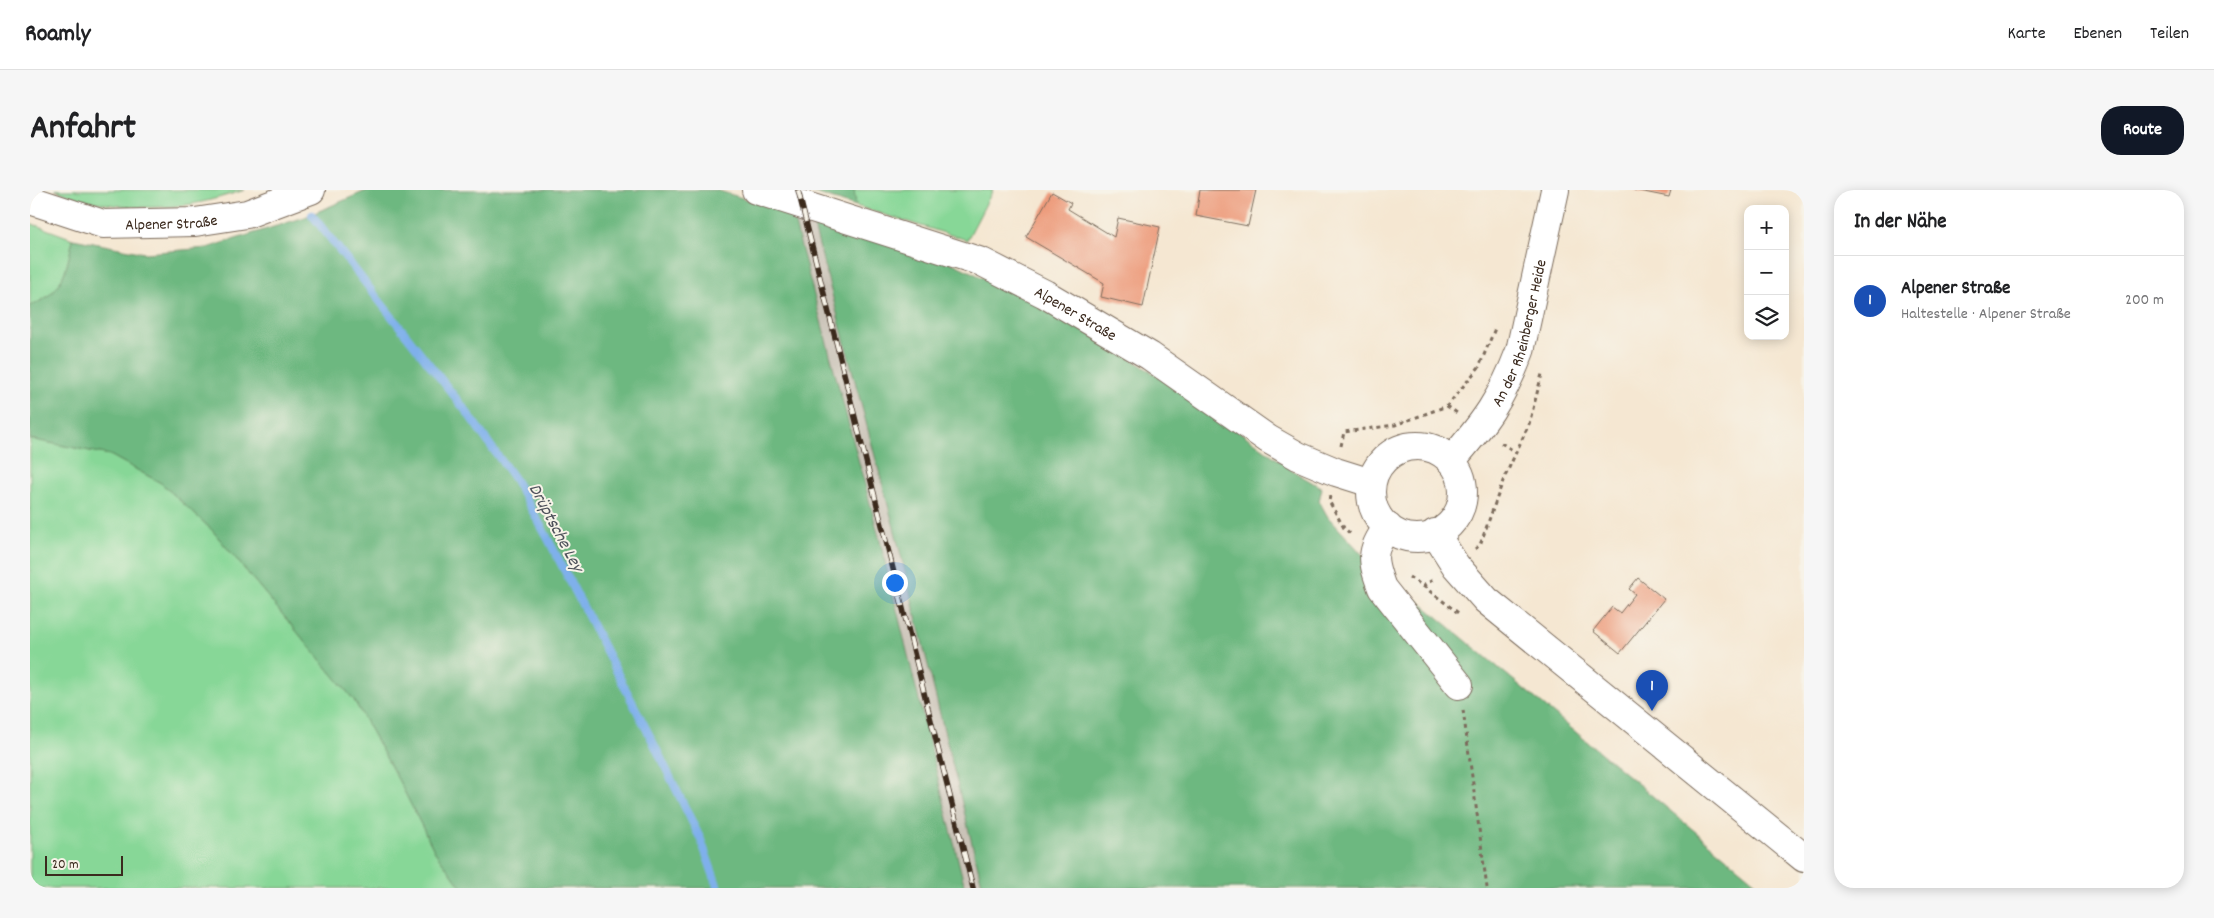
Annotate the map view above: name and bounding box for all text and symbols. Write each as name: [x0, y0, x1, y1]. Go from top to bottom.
text: Roamly: [25, 18, 91, 52]
text: Karte: [2008, 22, 2046, 47]
text: Ebenen: [2074, 22, 2122, 47]
text: Teilen: [2150, 22, 2189, 47]
text: Anfahrt: [30, 105, 136, 155]
button: Route: [2101, 106, 2184, 155]
map controls: [1744, 205, 1789, 340]
button: +: [1744, 205, 1789, 250]
text: In der Nähe: [1854, 208, 1946, 238]
street label: Alpener Straße: [125, 210, 219, 238]
button: −: [1744, 250, 1789, 295]
street label: An der Rheinberger Heide: [1487, 258, 1554, 411]
text: Alpener Straße: [1901, 276, 2010, 303]
street label: Alpener Straße: [1030, 281, 1120, 348]
text: 1: [1868, 289, 1872, 312]
text: 200 m: [2125, 289, 2164, 312]
button: layers: [1744, 295, 1789, 340]
text: Haltestelle · Alpener Straße: [1901, 303, 2071, 326]
water label: Drüptsche Ley: [521, 480, 590, 579]
your location: [882, 570, 908, 596]
pin: 1: [1636, 670, 1668, 711]
scale bar: [45, 853, 122, 876]
text: 20 m: [52, 855, 79, 875]

